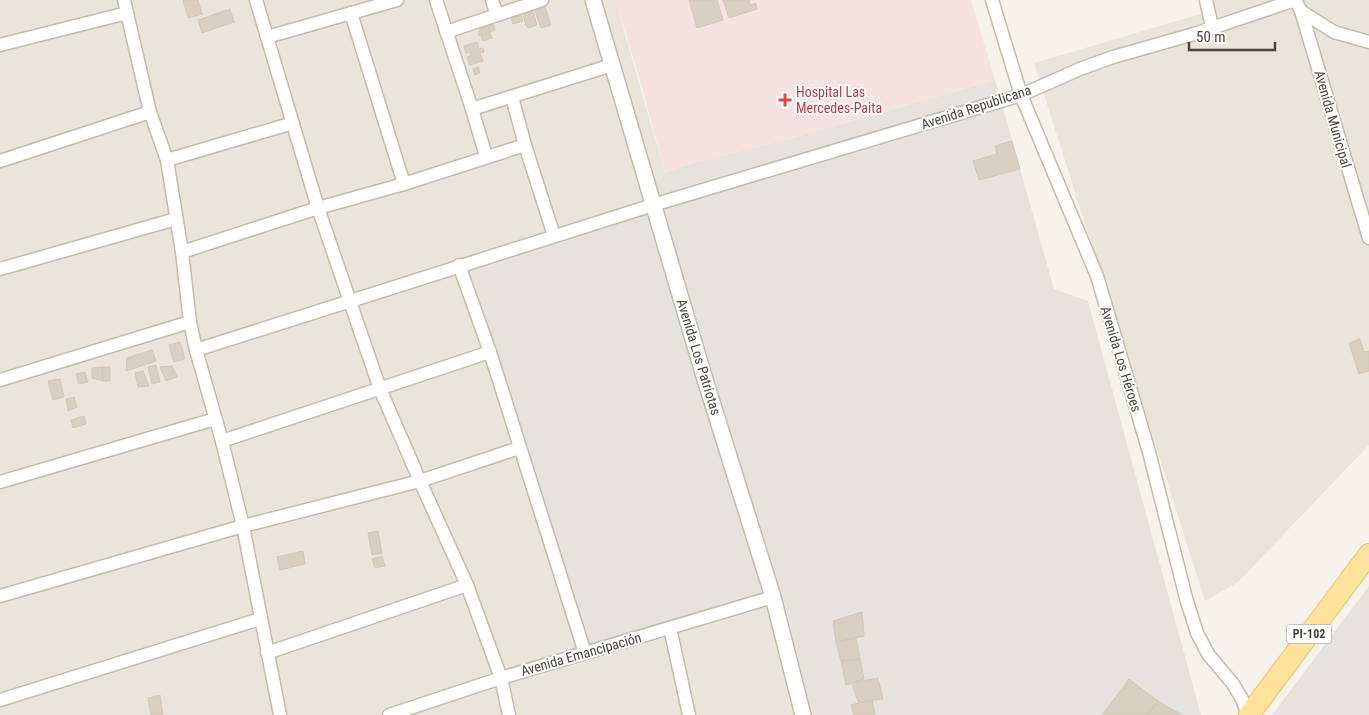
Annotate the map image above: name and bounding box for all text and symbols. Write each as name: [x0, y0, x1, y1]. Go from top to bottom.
scale bar: [1189, 20, 1275, 52]
text: 50 m: [1196, 28, 1226, 46]
street label: Avenida Municipal: [1311, 68, 1355, 170]
street label: Avenida Republicana: [919, 82, 1033, 132]
place label: Hospital Las Mercedes-Paita: [796, 84, 882, 116]
marker: Hospital Las Mercedes-Paita: [778, 93, 792, 107]
street label: Avenida Los Patriotas: [674, 297, 724, 417]
street label: Avenida Los Héroes: [1097, 304, 1145, 414]
road number: PI-102: [1286, 624, 1332, 644]
street label: Avenida Emancipación: [519, 629, 643, 679]

